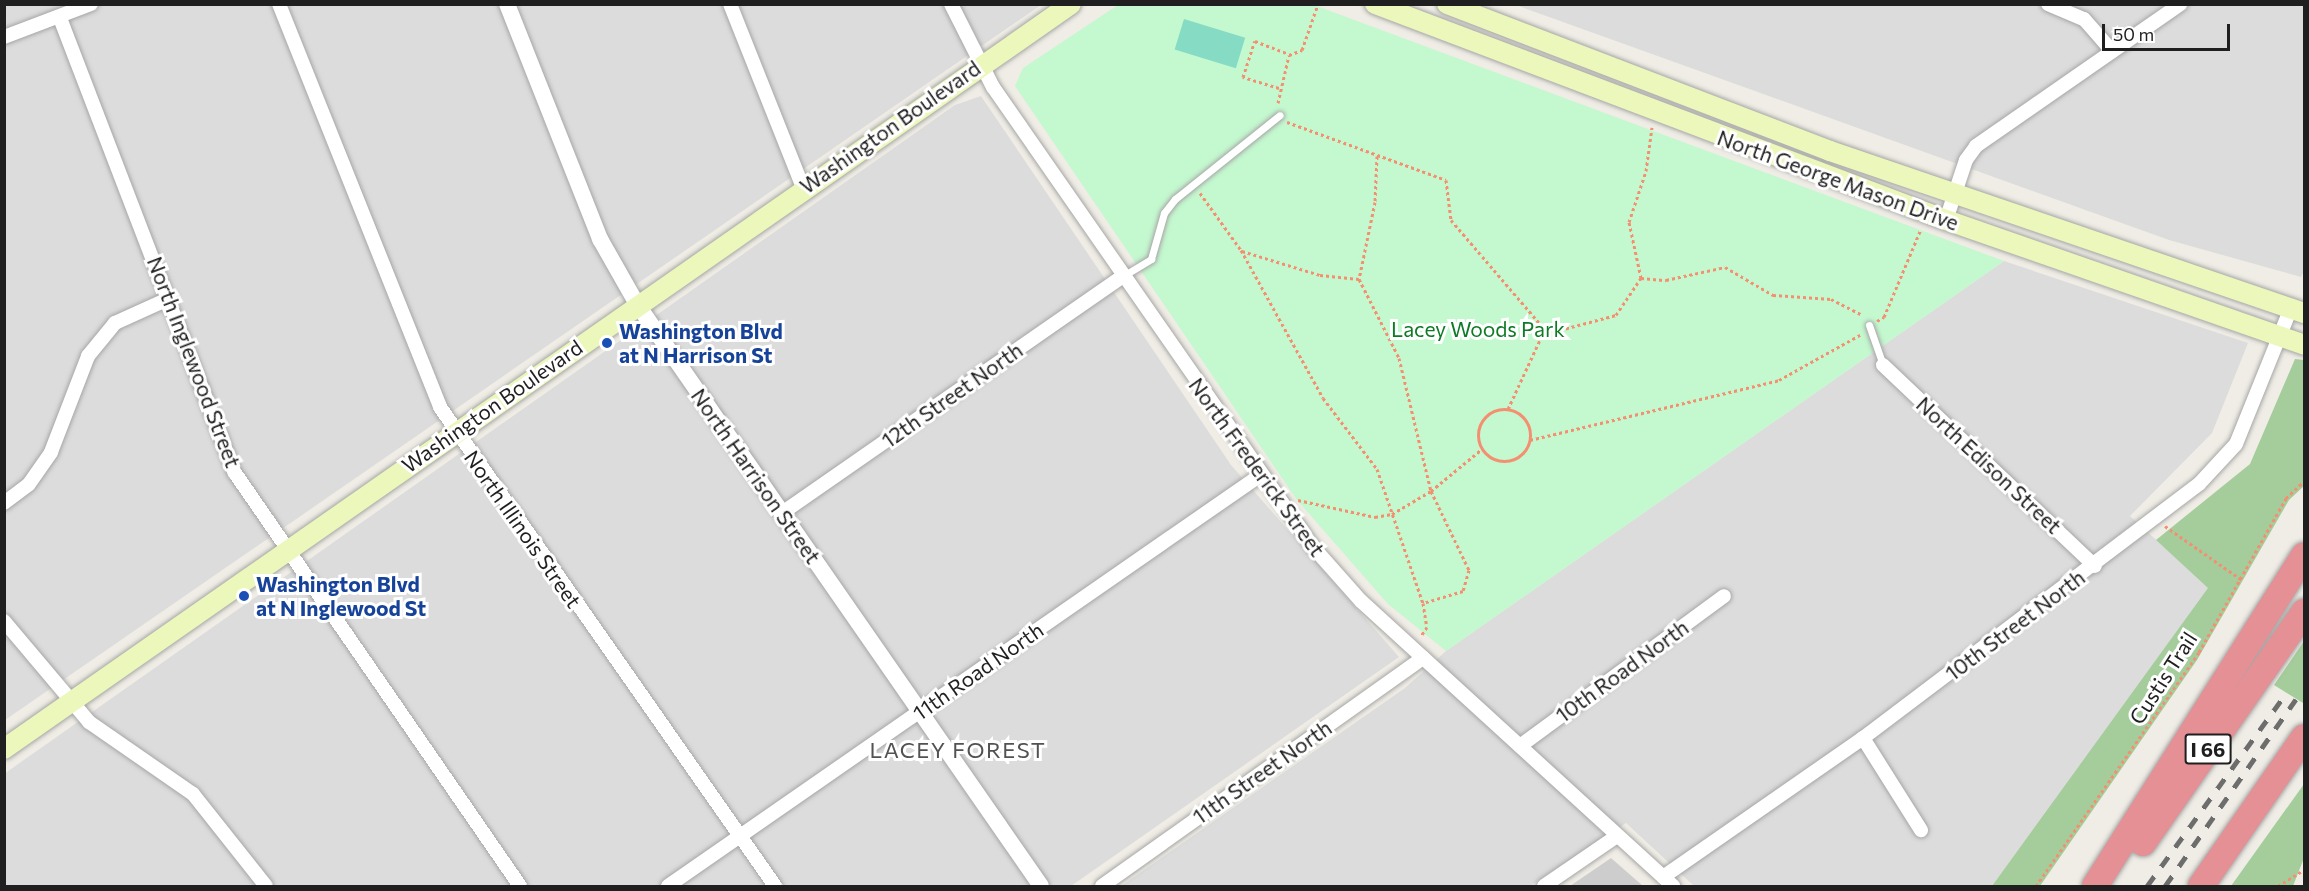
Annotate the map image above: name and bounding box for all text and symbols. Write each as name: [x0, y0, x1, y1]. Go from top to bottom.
scale bar: [2105, 12, 2232, 50]
text: 50 m: [2113, 23, 2154, 45]
street label: Washington Boulevard: [795, 55, 985, 199]
street label: North George Mason Drive: [1714, 125, 1962, 235]
street label: North Inglewood Street: [142, 253, 246, 471]
park label: Lacey Woods Park: [1391, 316, 1565, 342]
place label: Washington Blvd at N Harrison St: [619, 318, 783, 368]
street label: Washington Boulevard: [397, 334, 587, 478]
marker: Washington Blvd at N Harrison St: [600, 336, 614, 350]
street label: 12th Street North: [877, 337, 1027, 453]
street label: North Frederick Street: [1184, 373, 1330, 561]
street label: North Harrison Street: [686, 384, 826, 568]
street label: North Edison Street: [1911, 391, 2067, 539]
street label: North Illinois Street: [459, 445, 587, 613]
street label: 10th Street North: [1940, 564, 2090, 686]
place label: Washington Blvd at N Inglewood St: [256, 571, 426, 621]
marker: Washington Blvd at N Inglewood St: [237, 589, 251, 603]
street label: 10th Road North: [1551, 614, 1693, 728]
street label: 11th Road North: [908, 617, 1048, 725]
street label: Custis Trail: [2124, 627, 2202, 729]
street label: 11th Street North: [1188, 715, 1336, 829]
road number: I 66: [2184, 732, 2232, 766]
district label: LACEY FOREST: [870, 737, 1046, 763]

